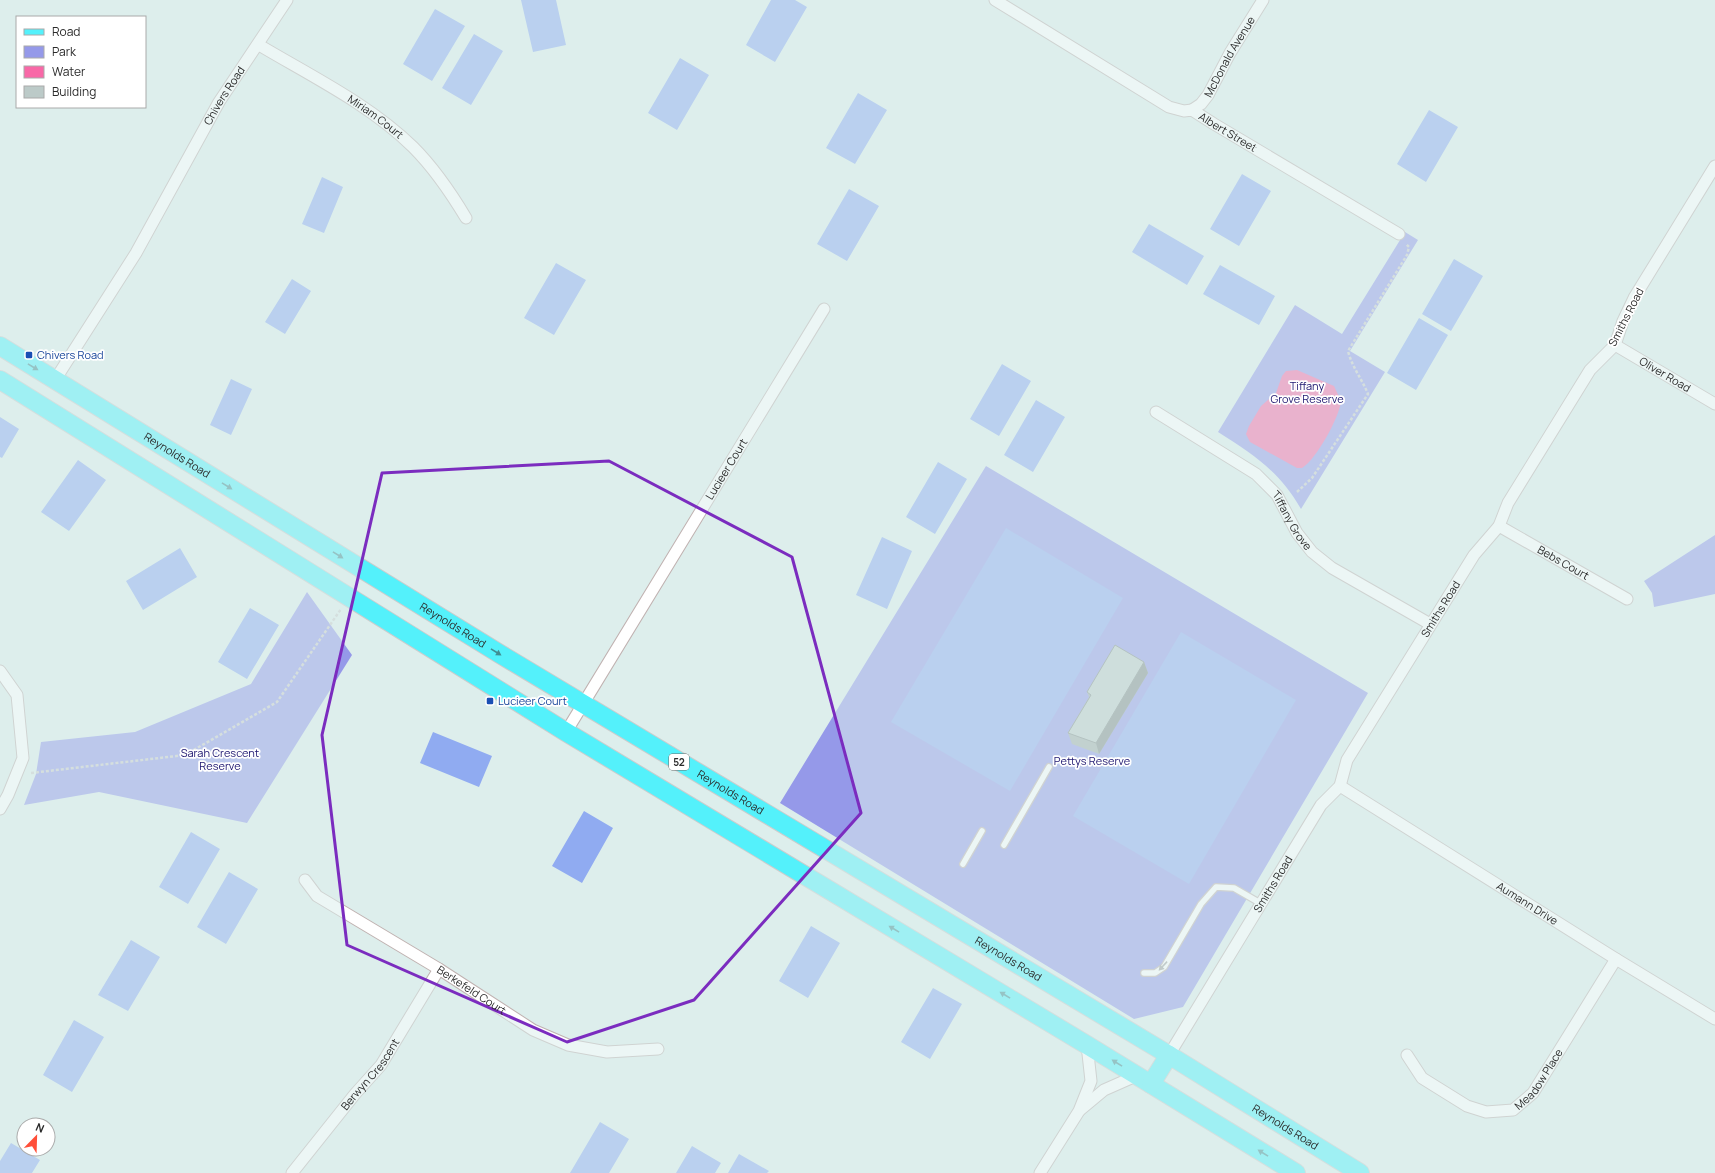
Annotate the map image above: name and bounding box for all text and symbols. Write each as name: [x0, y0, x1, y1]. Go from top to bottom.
street label: McDonald Avenue: [1200, 13, 1258, 100]
legend: [16, 16, 146, 108]
text: Road: [52, 23, 80, 40]
text: Park: [52, 43, 77, 60]
text: Water: [52, 63, 86, 80]
street label: Chivers Road: [200, 63, 248, 128]
text: Building: [52, 83, 96, 100]
street label: Miriam Court: [345, 91, 407, 142]
street label: Albert Street: [1196, 108, 1260, 155]
street label: Smiths Road: [1604, 285, 1647, 349]
place label: Chivers Road: [37, 347, 104, 362]
marker: Chivers Road: [24, 350, 34, 360]
street label: Oliver Road: [1637, 353, 1694, 395]
one-way arrow: [28, 363, 38, 371]
park label: Tiffany Grove Reserve: [1270, 378, 1344, 406]
street label: Reynolds Road: [141, 429, 213, 481]
street label: Lucieer Court: [702, 435, 750, 502]
one-way arrow: [221, 483, 233, 490]
street label: Tiffany Grove: [1270, 487, 1316, 553]
street label: Bebs Court: [1535, 542, 1592, 583]
one-way arrow: [332, 551, 344, 558]
street label: Smiths Road: [1417, 578, 1463, 640]
street label: Reynolds Road: [417, 598, 489, 651]
one-way arrow: [491, 648, 501, 656]
place label: Lucieer Court: [498, 693, 567, 708]
marker: Lucieer Court: [485, 696, 495, 706]
park label: Sarah Crescent Reserve: [181, 745, 259, 773]
park label: Pettys Reserve: [1054, 753, 1131, 768]
road number: 52: [669, 754, 689, 770]
street label: Reynolds Road: [695, 766, 767, 818]
street label: Smiths Road: [1250, 853, 1295, 915]
street label: Aumann Drive: [1494, 878, 1562, 928]
one-way arrow: [888, 925, 900, 932]
street label: Reynolds Road: [973, 933, 1045, 984]
one-way arrow: [1158, 961, 1168, 971]
street label: Berkefeld Court: [434, 962, 509, 1018]
one-way arrow: [999, 992, 1011, 999]
street label: Berwyn Crescent: [337, 1036, 402, 1113]
street label: Meadow Place: [1511, 1045, 1566, 1113]
one-way arrow: [1111, 1059, 1123, 1066]
street label: Reynolds Road: [1250, 1100, 1322, 1153]
north arrow: [16, 1117, 56, 1157]
text: N: [34, 1119, 47, 1136]
one-way arrow: [1257, 1149, 1269, 1156]

